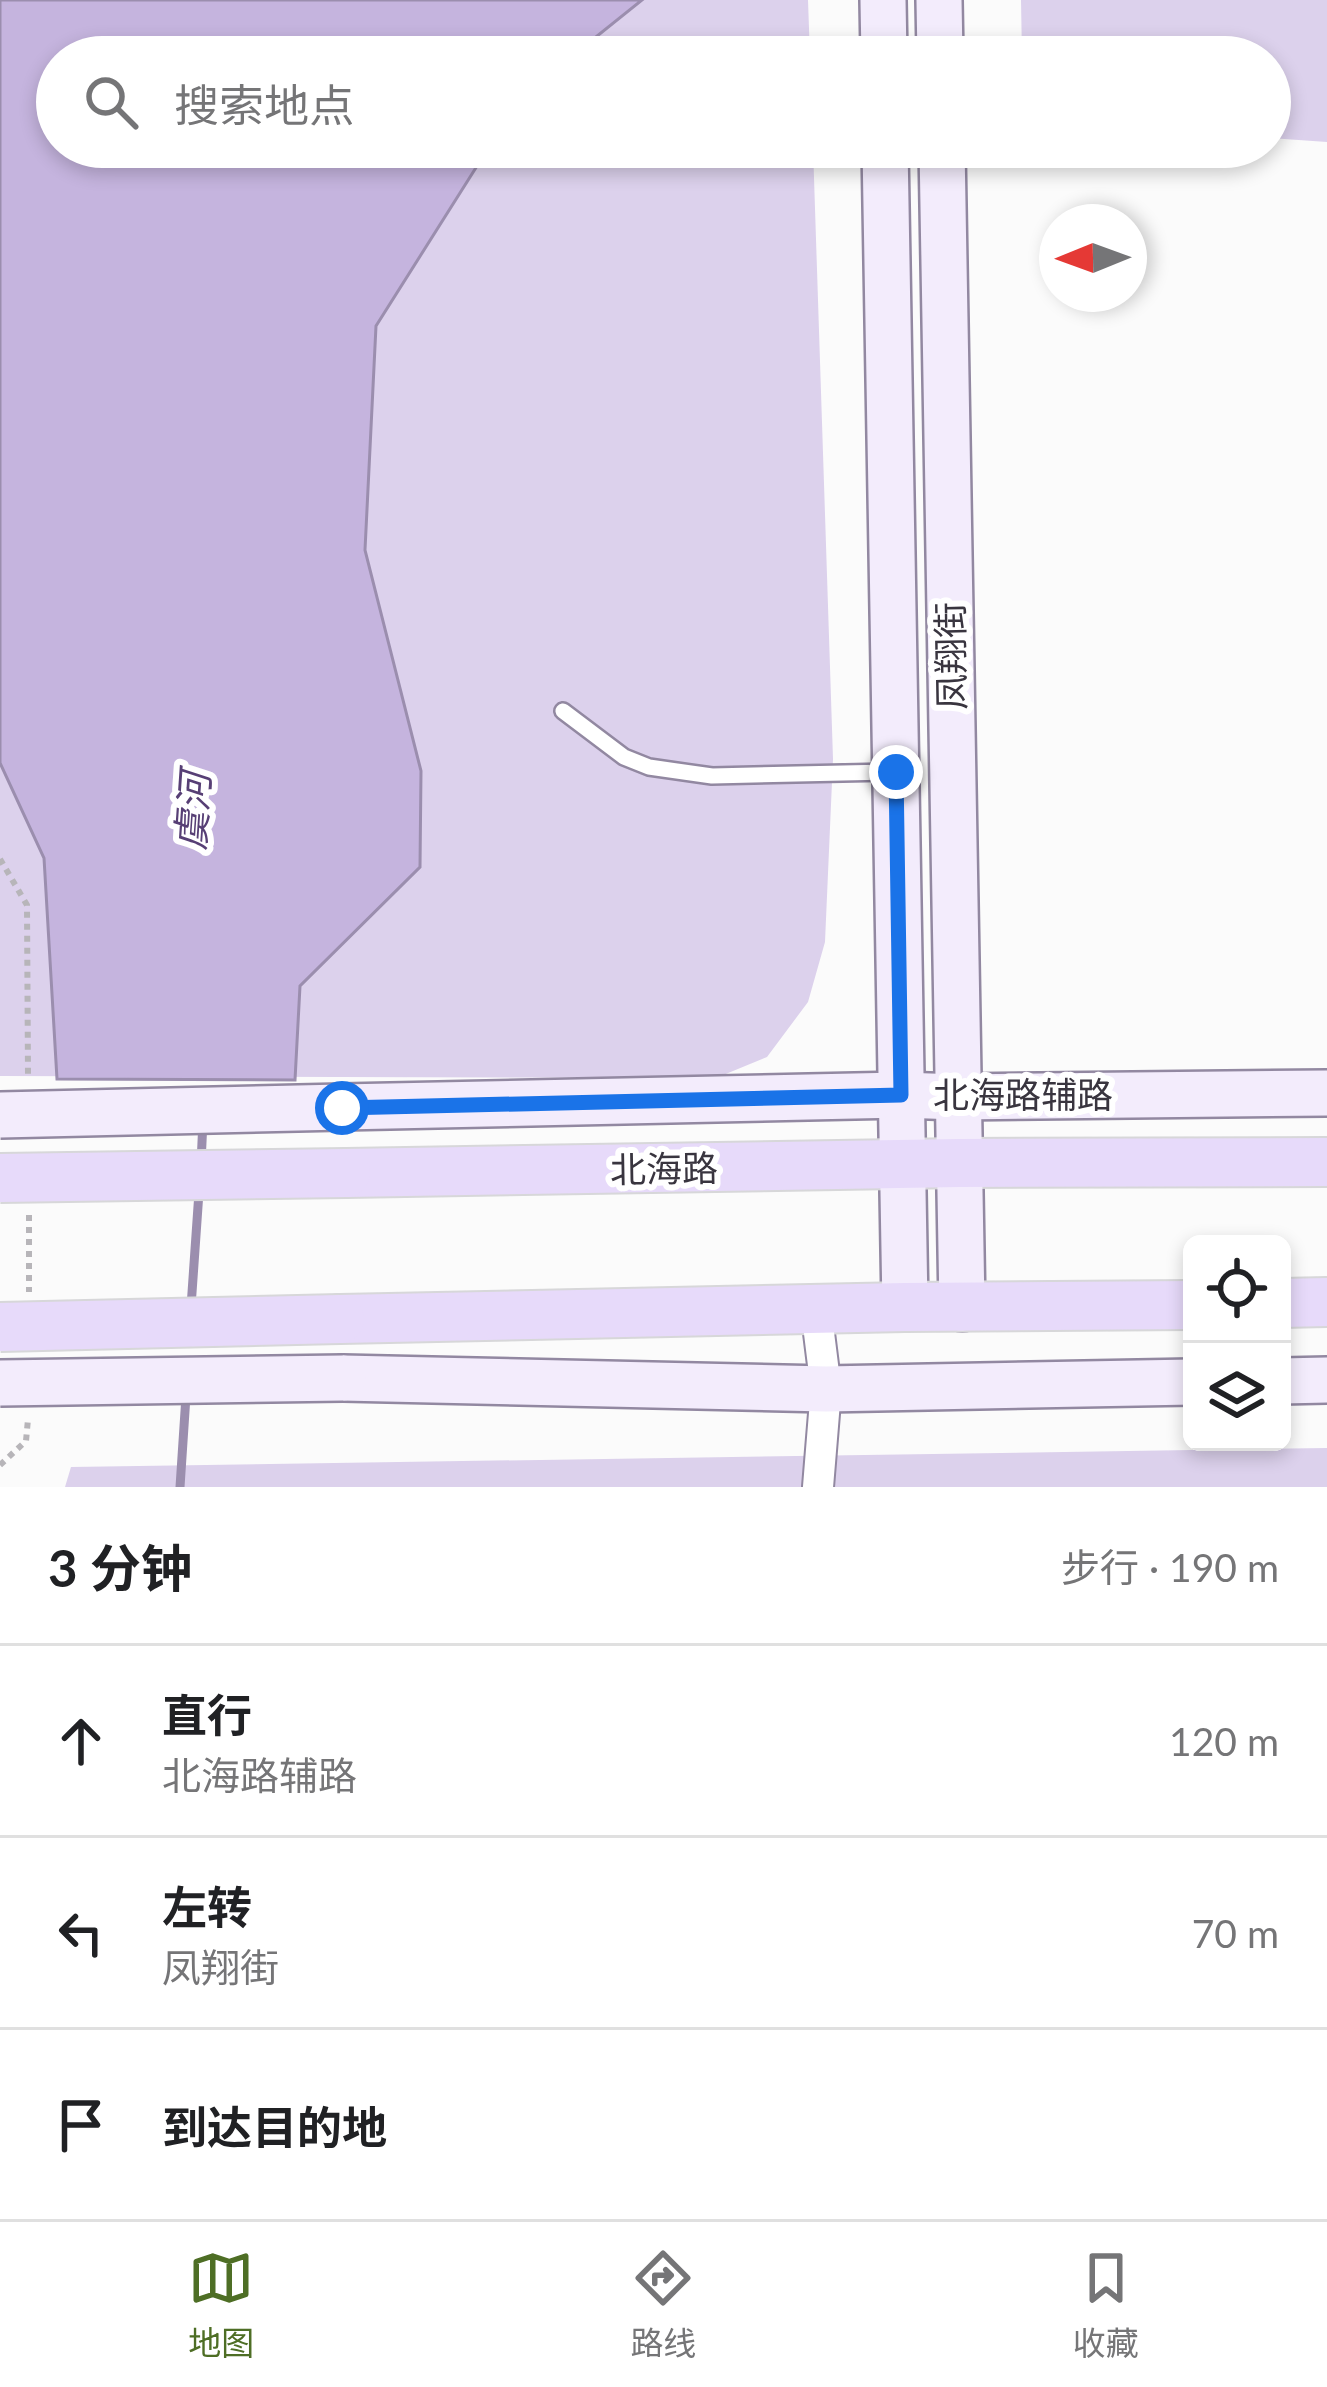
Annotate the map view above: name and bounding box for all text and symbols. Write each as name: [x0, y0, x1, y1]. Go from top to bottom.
search box: [36, 36, 1291, 168]
icon: search: [78, 69, 144, 135]
text: 搜索地点: [174, 78, 354, 132]
north arrow: [1039, 204, 1147, 312]
street label: 凤翔街: [927, 602, 973, 710]
route end: [869, 745, 923, 799]
water label: 虞河: [166, 763, 218, 851]
street label: 北海路辅路: [933, 1072, 1113, 1116]
route start: [315, 1081, 369, 1135]
street label: 北海路: [610, 1145, 718, 1191]
map controls: [1183, 1235, 1291, 1451]
button: locate: [1183, 1235, 1291, 1343]
button: layers: [1183, 1343, 1291, 1451]
text: 3 分钟: [48, 1537, 192, 1598]
text: 步行 · 190 m: [1061, 1544, 1279, 1590]
text: 直行: [162, 1688, 252, 1742]
icon: ahead: [48, 1708, 114, 1774]
text: 120 m: [1169, 1718, 1279, 1764]
text: 北海路辅路: [162, 1752, 357, 1798]
text: 左转: [162, 1880, 252, 1934]
icon: left: [48, 1900, 114, 1966]
text: 70 m: [1192, 1910, 1279, 1956]
text: 凤翔街: [162, 1944, 279, 1990]
icon: arrive: [48, 2092, 114, 2158]
text: 到达目的地: [162, 2100, 387, 2154]
tab: 地图: [188, 2245, 254, 2365]
tab: 路线: [630, 2245, 696, 2365]
tab: 收藏: [1073, 2245, 1139, 2365]

